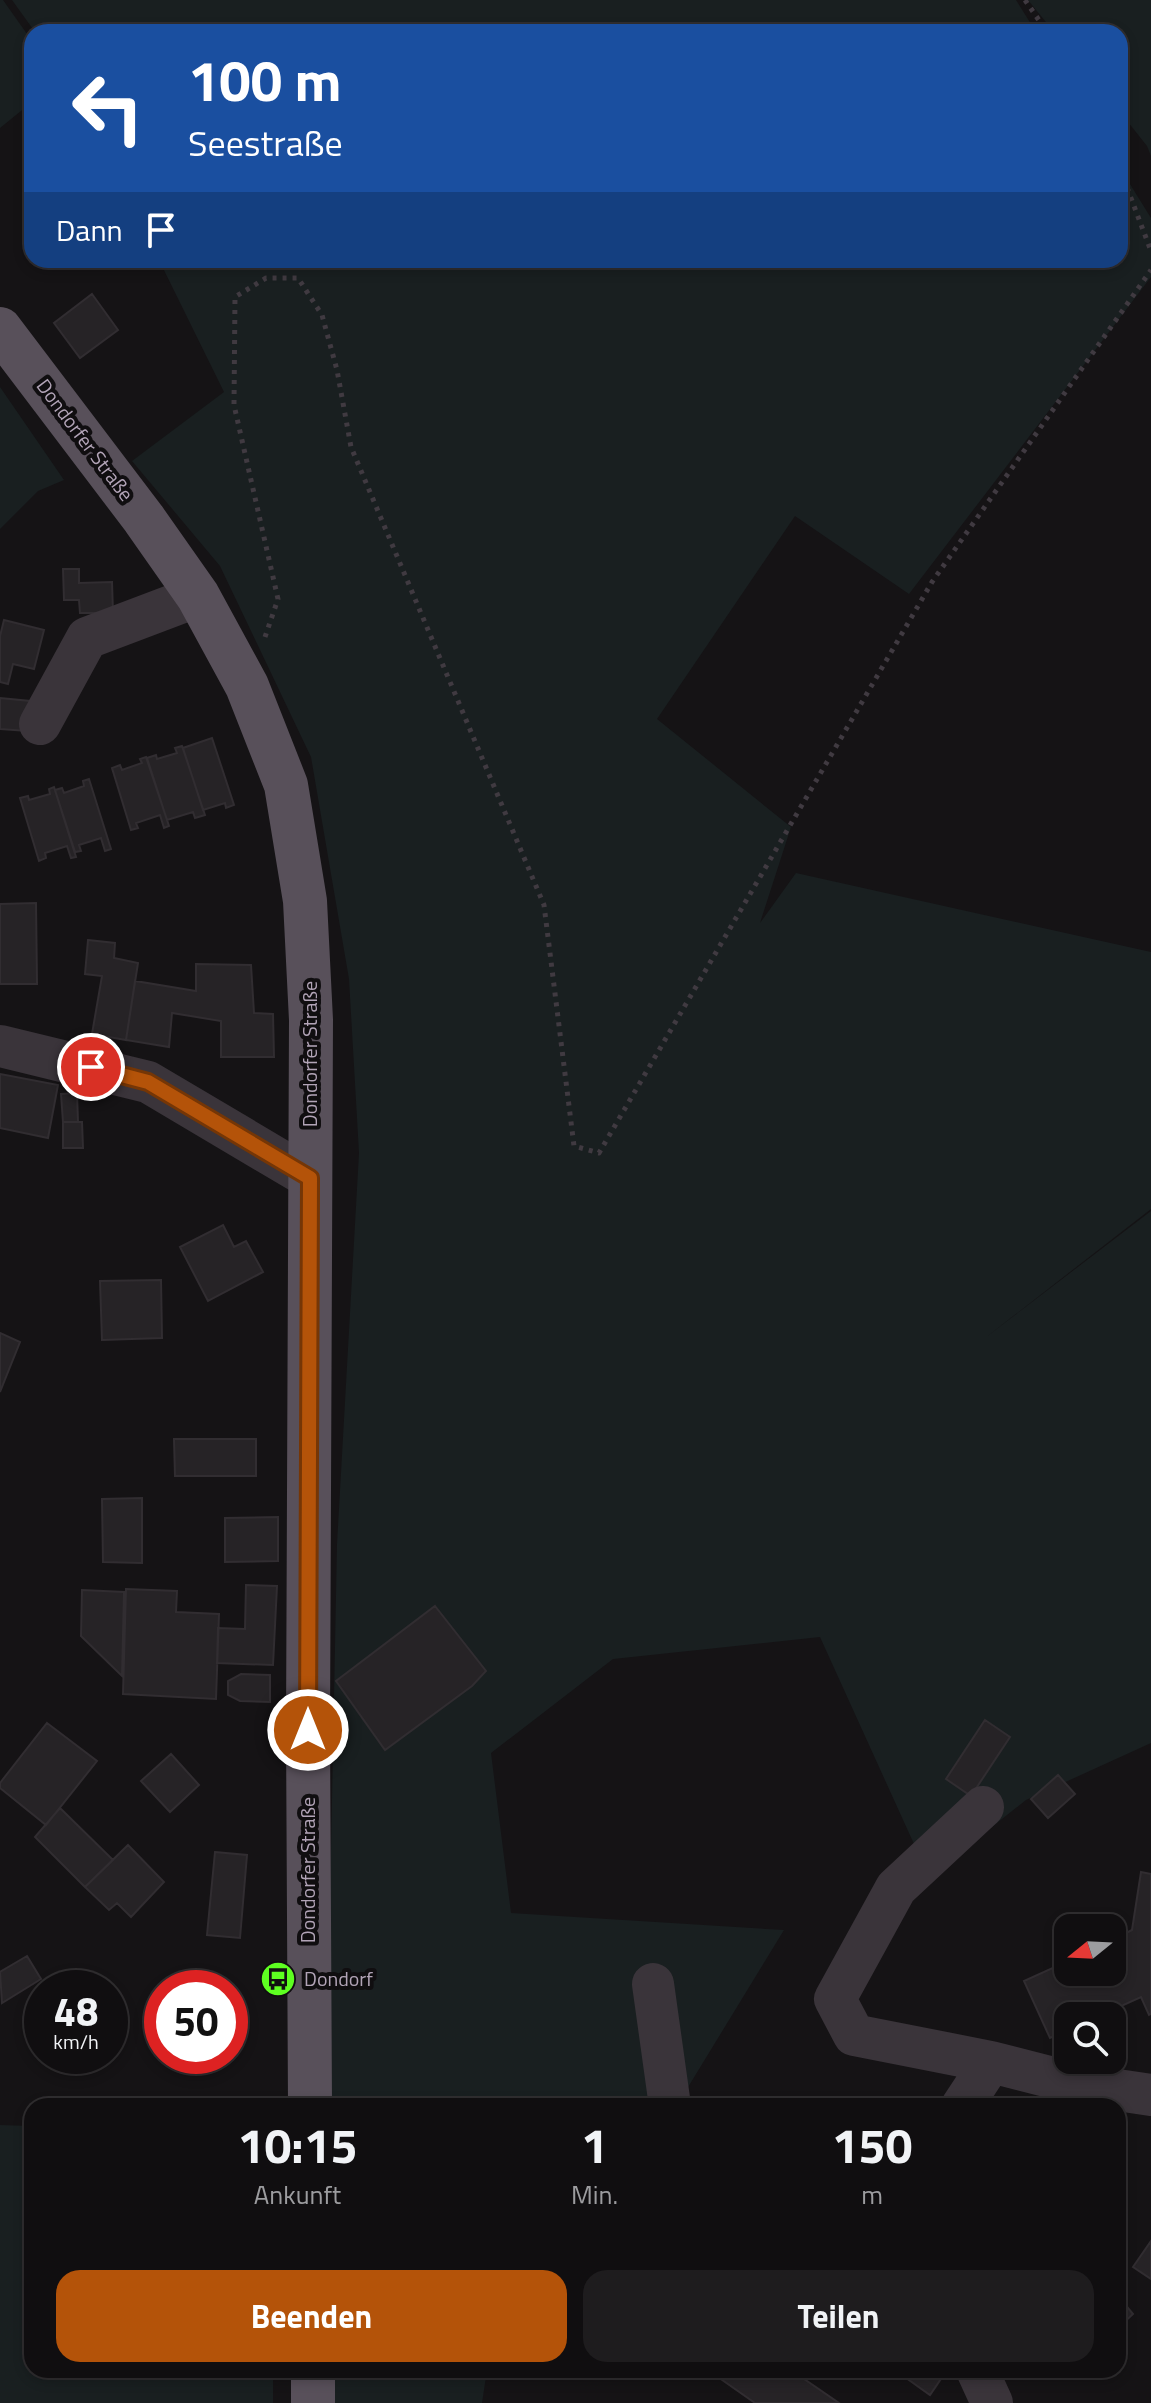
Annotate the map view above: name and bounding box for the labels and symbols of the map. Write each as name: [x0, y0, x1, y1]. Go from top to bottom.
street label: Dondorfer Straße: [29, 372, 142, 507]
street label: Dondorfer Straße: [294, 981, 325, 1127]
pin: [57, 1033, 125, 1101]
position arrow: [266, 1688, 350, 1772]
street label: Dondorfer Straße: [292, 1797, 323, 1943]
north arrow: [1054, 1914, 1126, 1986]
bus stop icon: Dondorf: [259, 1960, 297, 1998]
place label: Dondorf: [304, 1963, 373, 1994]
speed limit sign: 50: [144, 1970, 248, 2074]

